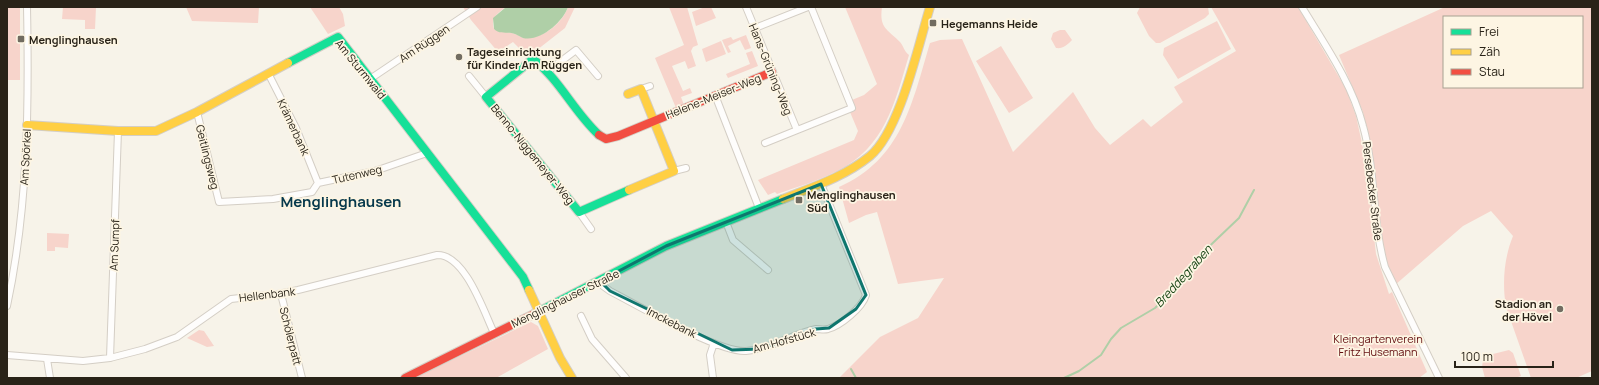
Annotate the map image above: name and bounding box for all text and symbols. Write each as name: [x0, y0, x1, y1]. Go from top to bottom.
place label: Hegemanns Heide: [941, 16, 1038, 31]
legend: [1443, 16, 1583, 88]
marker: Hegemanns Heide: [928, 18, 938, 28]
street label: Am Rüggen: [396, 21, 452, 65]
street label: Hans-Grüning-Weg: [746, 21, 796, 117]
text: Frei: [1479, 23, 1499, 40]
place label: Menglinghausen: [29, 32, 118, 47]
marker: Menglinghausen: [16, 34, 26, 44]
street label: Am Sturmwald: [332, 36, 390, 102]
text: Zäh: [1479, 43, 1500, 60]
place label: Tageseinrichtung für Kinder Am Rüggen: [467, 44, 582, 72]
marker: Tageseinrichtung für Kinder Am Rüggen: [454, 52, 464, 62]
text: Stau: [1479, 63, 1505, 80]
street label: Helene-Meiser-Weg: [663, 70, 763, 122]
street label: Krämerbank: [274, 96, 314, 158]
street label: Benno-Niggemeyer-Weg: [488, 101, 578, 207]
street label: Geitlingsweg: [193, 123, 223, 191]
street label: Am Spörkel: [16, 128, 34, 186]
street label: Persebecker Straße: [1359, 140, 1387, 242]
street label: Tutenweg: [331, 161, 383, 187]
place label: Menglinghausen Süd: [807, 187, 896, 215]
district label: Menglinghausen: [280, 191, 402, 212]
marker: Menglinghausen Süd: [794, 195, 804, 205]
street label: Am Sumpf: [106, 219, 122, 271]
water label: Breddegraben: [1150, 240, 1216, 311]
street label: Menglinghauser Straße: [509, 265, 622, 331]
street label: Hellenbank: [238, 283, 296, 305]
place label: Stadion an der Hövel: [1495, 296, 1552, 324]
street label: Imckebank: [644, 303, 700, 341]
marker: Stadion an der Hövel: [1555, 304, 1565, 314]
street label: Schölerpatt: [277, 305, 305, 367]
street label: Am Hofstück: [751, 324, 818, 356]
park label: Kleingartenverein Fritz Husemann: [1333, 331, 1423, 359]
scale bar: [1455, 343, 1553, 369]
text: 100 m: [1461, 348, 1493, 365]

